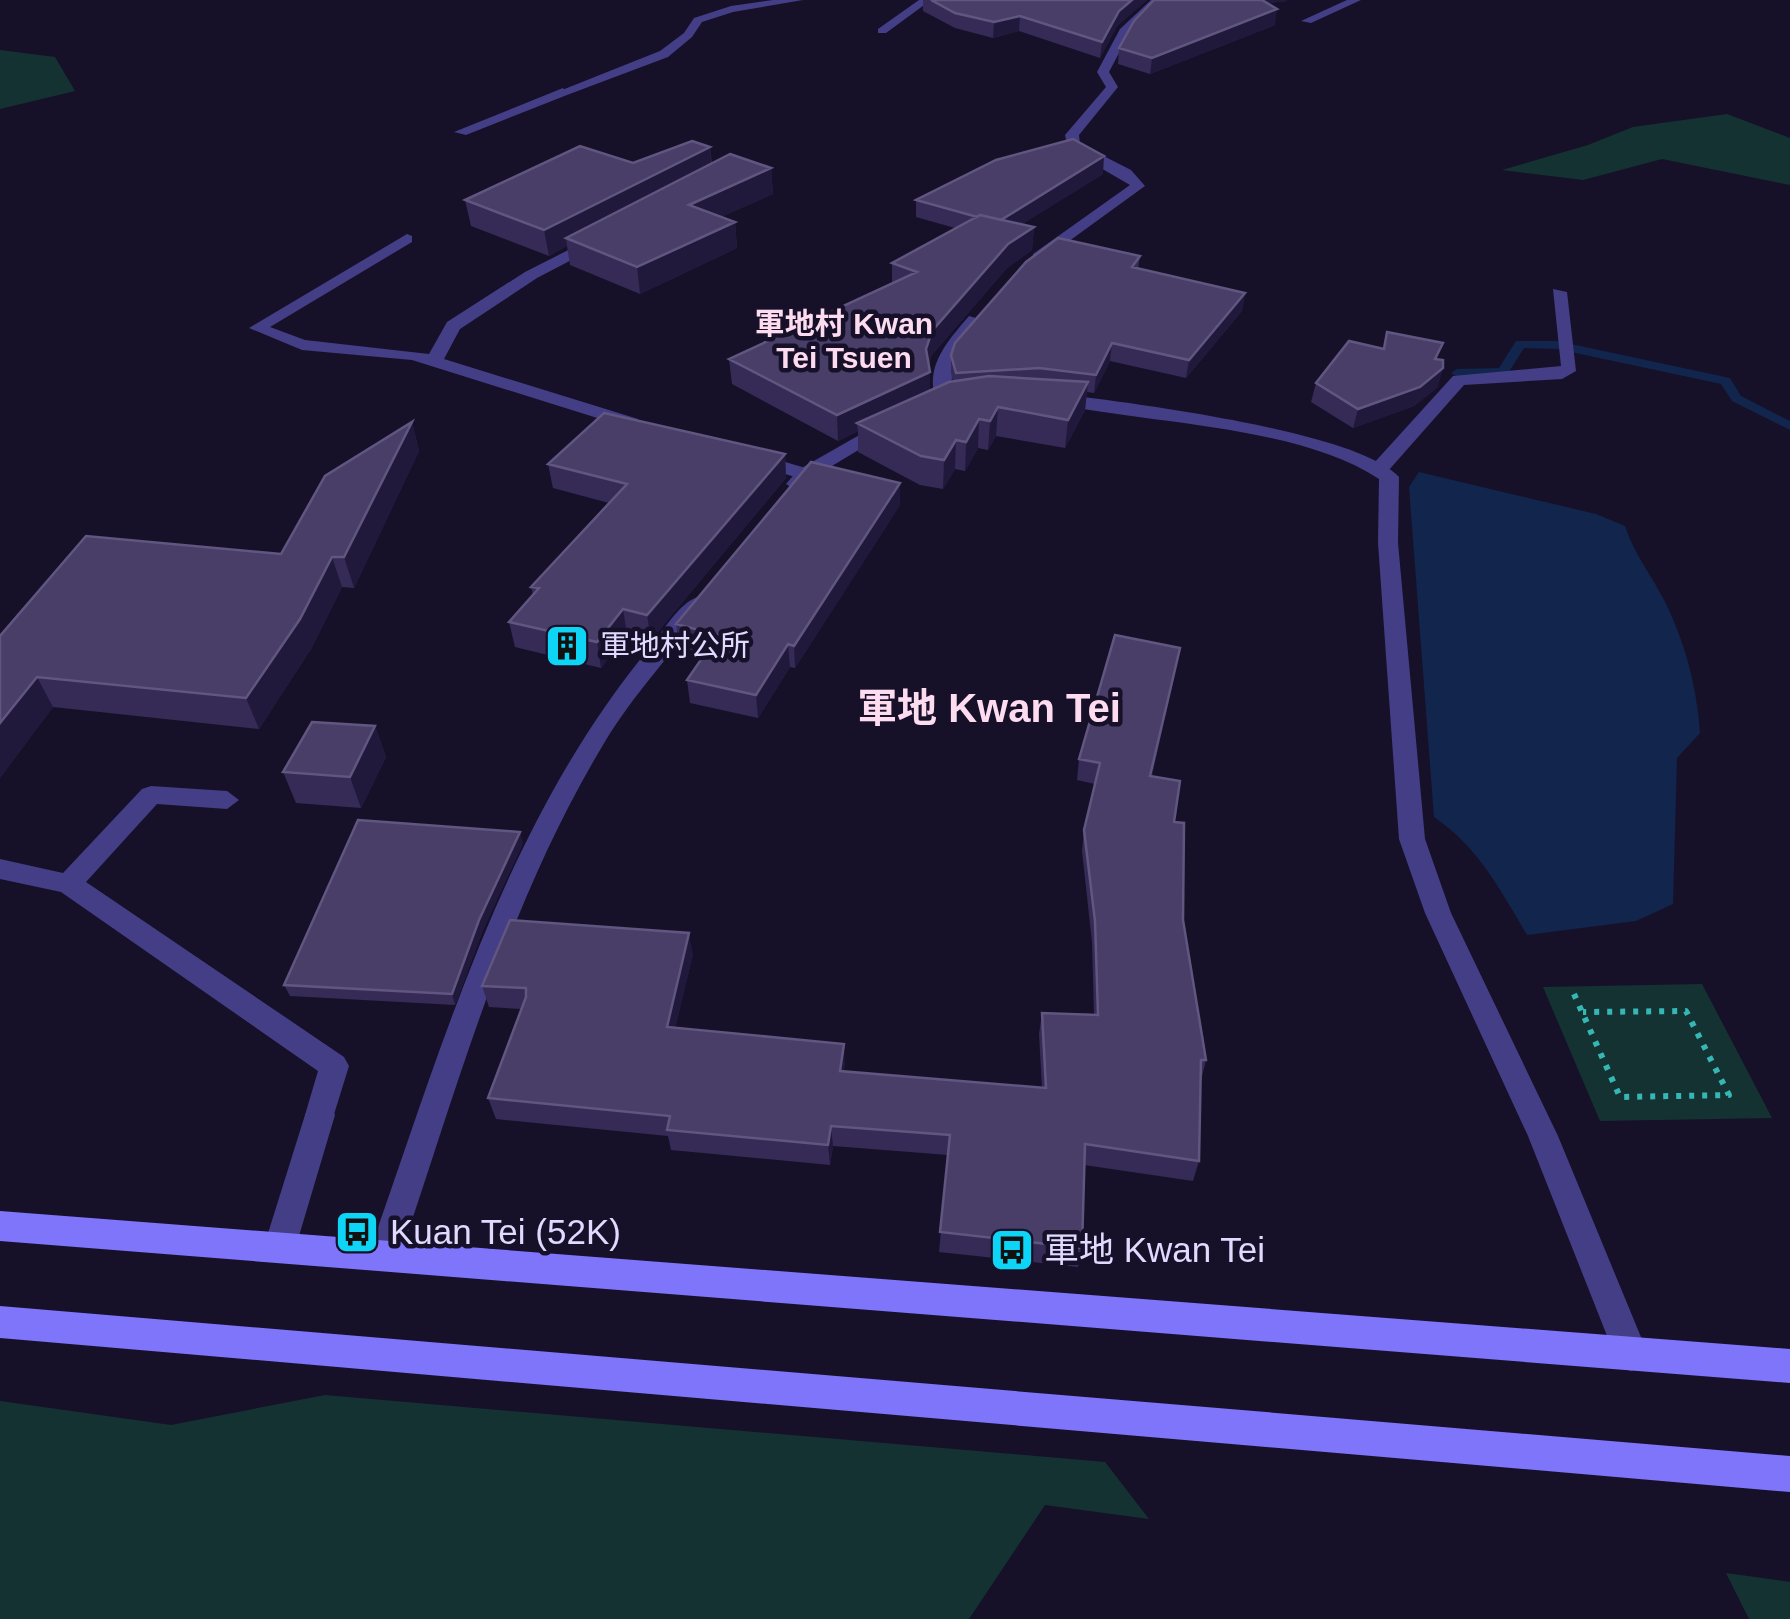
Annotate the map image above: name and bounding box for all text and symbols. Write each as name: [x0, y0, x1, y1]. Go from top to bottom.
district label: 軍地村 Kwan Tei Tsuen: [755, 307, 933, 374]
building icon: 軍地村公所: [544, 623, 590, 669]
place label: 軍地村公所: [600, 629, 750, 662]
district label: 軍地 Kwan Tei: [857, 686, 1121, 730]
bus stop icon: Kuan Tei (52K): [334, 1209, 380, 1255]
place label: Kuan Tei (52K): [390, 1212, 621, 1251]
bus stop icon: 軍地 Kwan Tei: [989, 1227, 1035, 1273]
place label: 軍地 Kwan Tei: [1044, 1230, 1265, 1269]

